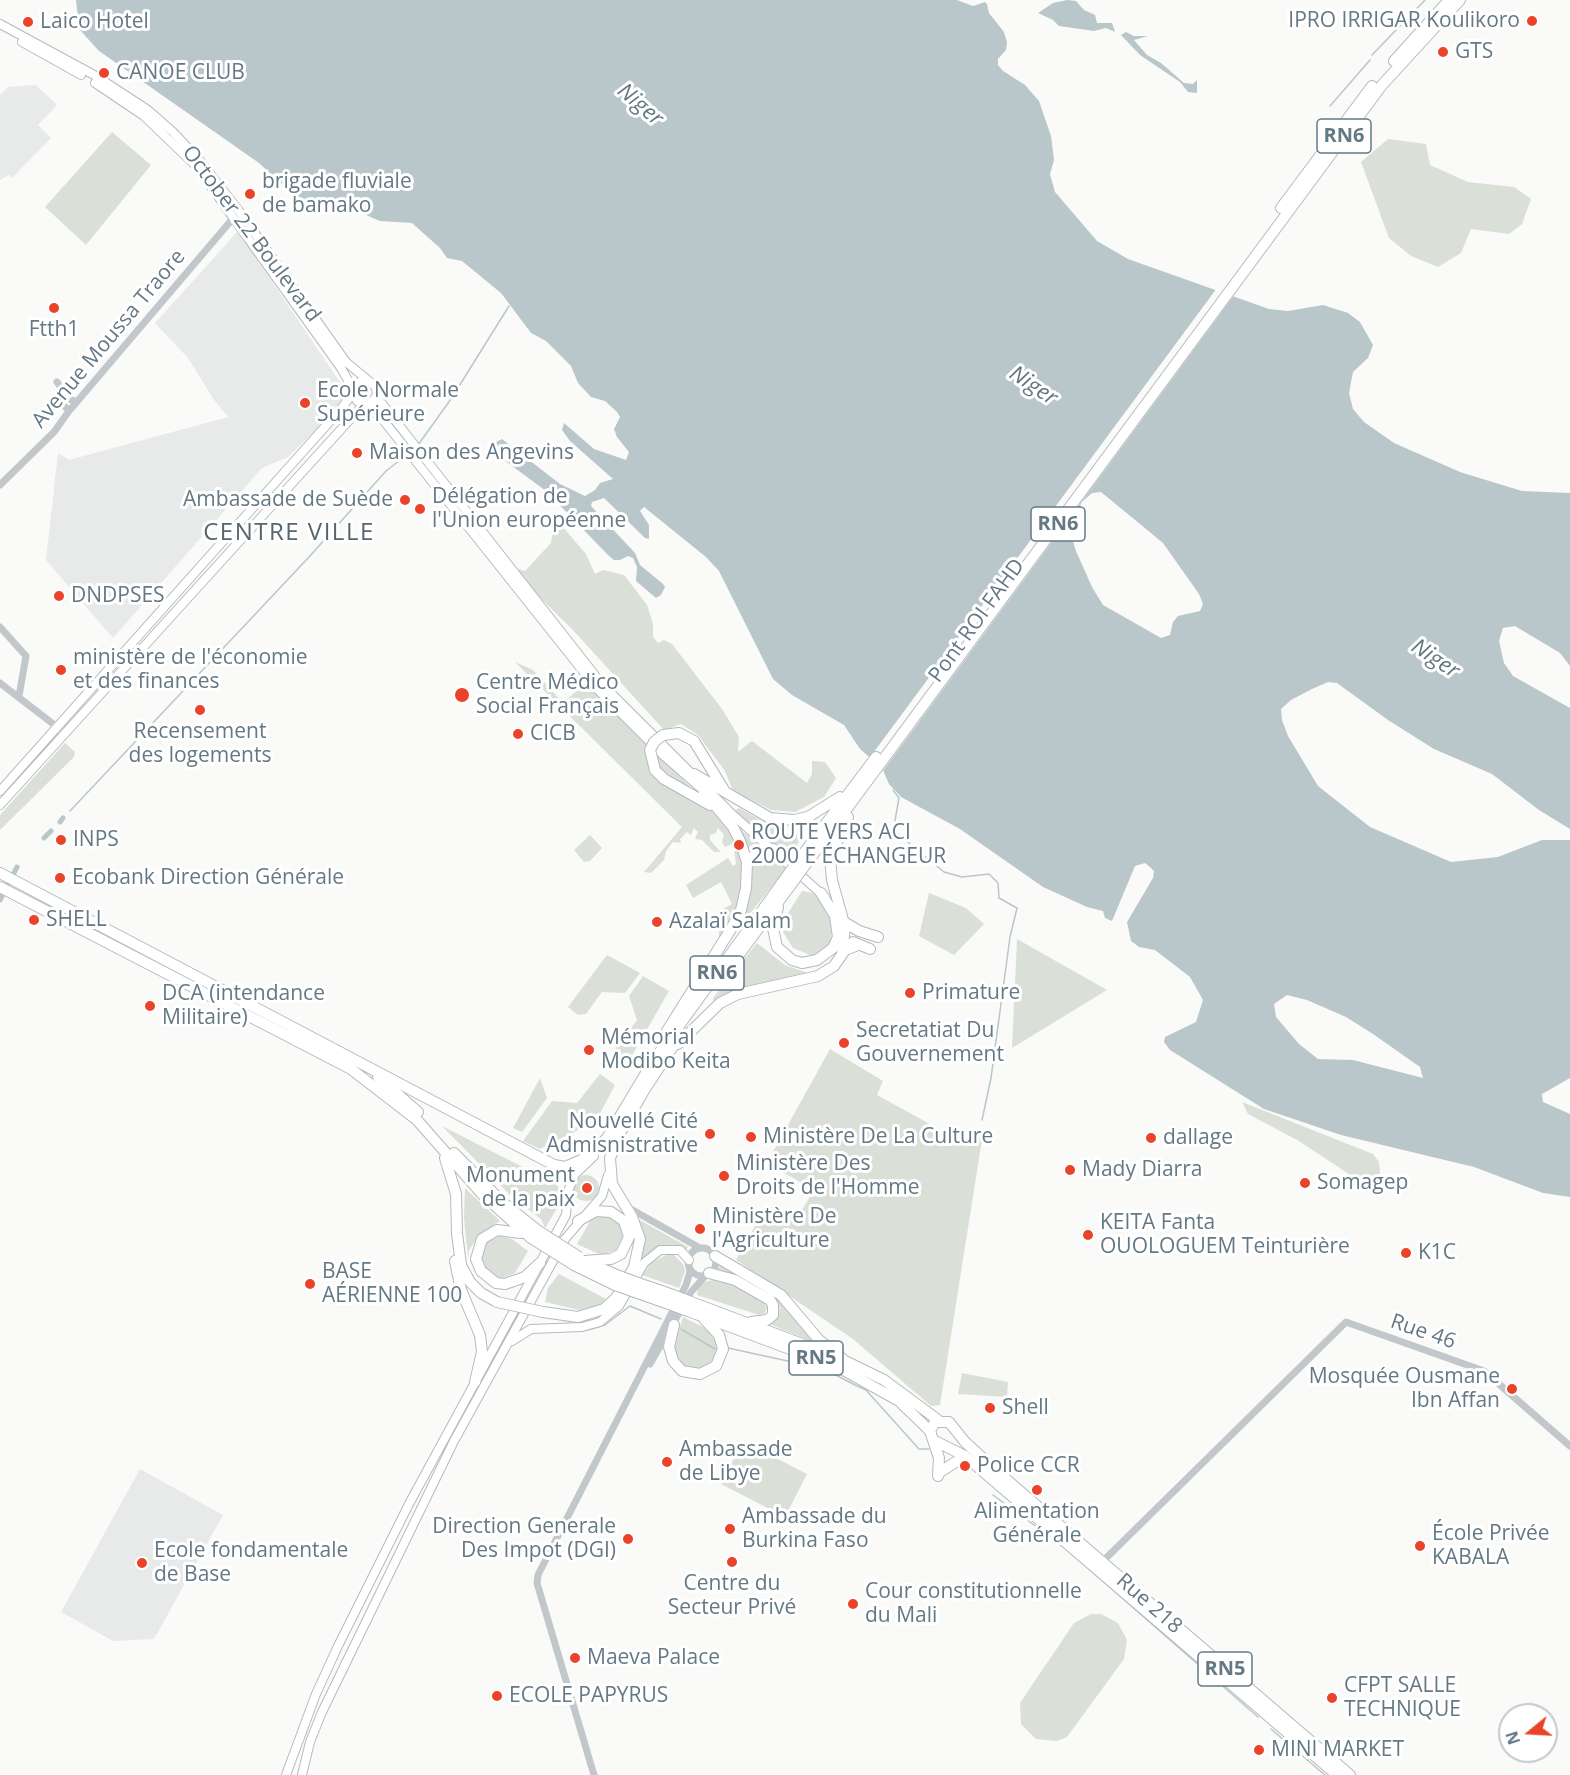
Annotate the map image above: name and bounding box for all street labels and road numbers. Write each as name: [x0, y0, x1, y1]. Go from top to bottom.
road number: RN6: [1317, 119, 1371, 153]
street label: October 22 Boulevard: [176, 141, 326, 327]
street label: Avenue Moussa Traore: [27, 245, 191, 433]
road number: RN6: [1031, 507, 1085, 541]
street label: Pont ROI FAHD: [924, 554, 1030, 688]
road number: RN6: [690, 956, 744, 990]
street label: Rue 46: [1387, 1309, 1459, 1355]
road number: RN5: [789, 1341, 843, 1375]
street label: Rue 218: [1111, 1569, 1187, 1639]
road number: RN5: [1198, 1652, 1252, 1686]

